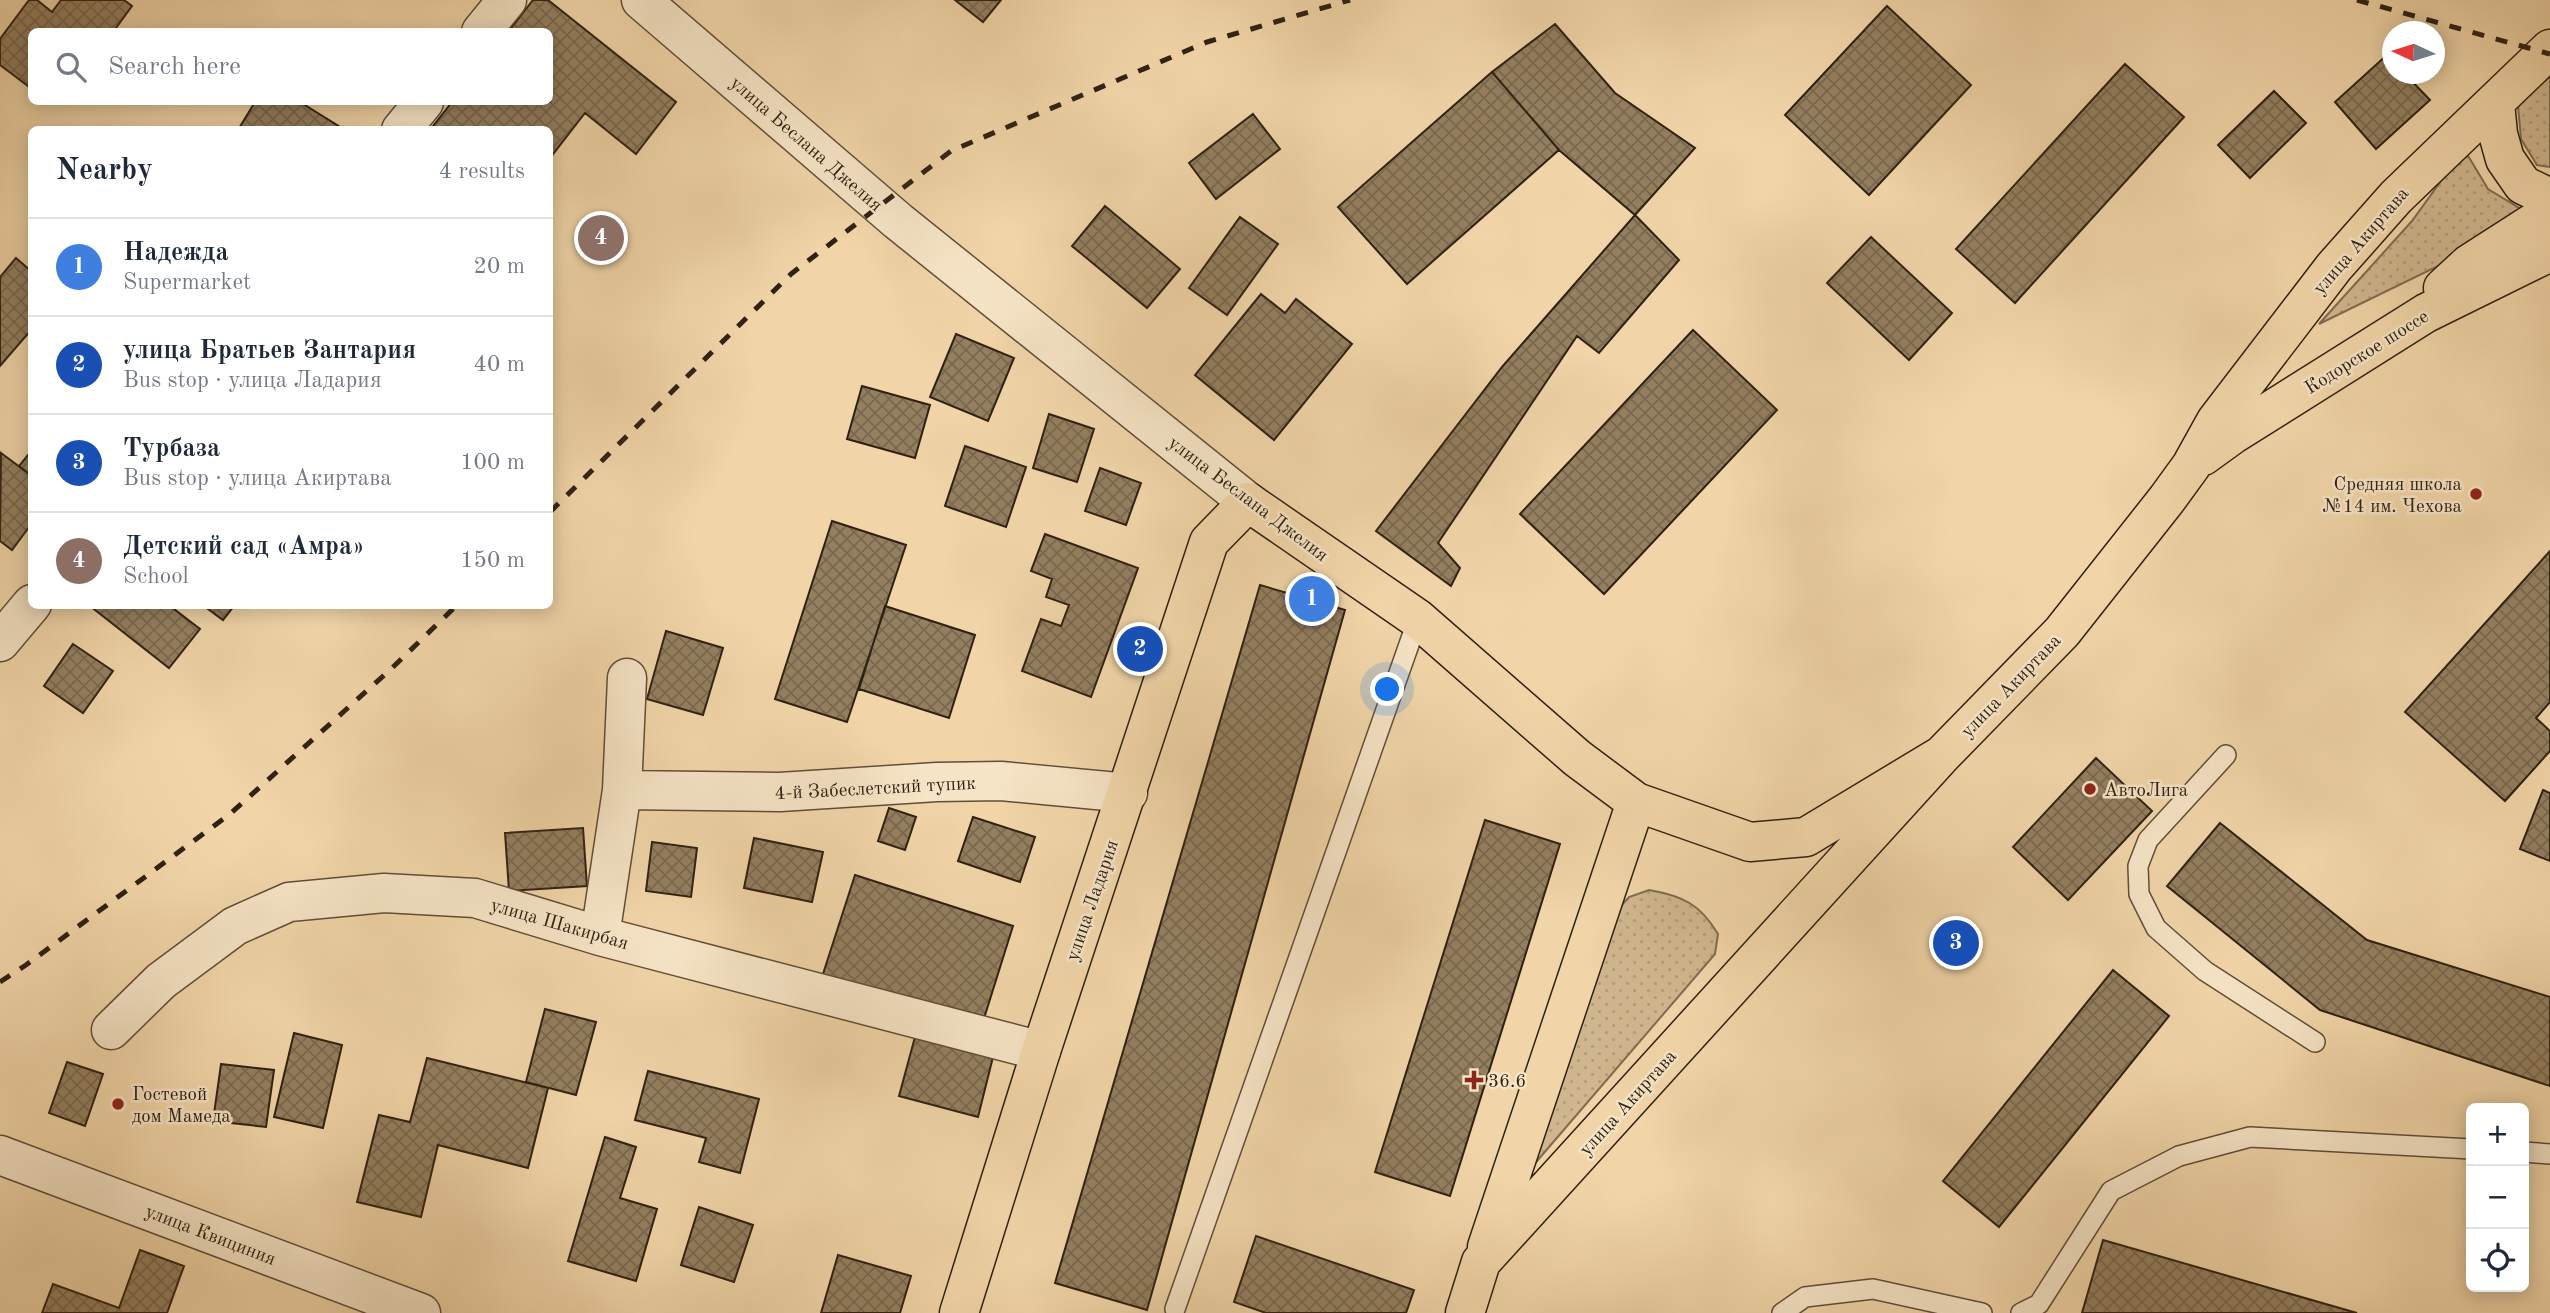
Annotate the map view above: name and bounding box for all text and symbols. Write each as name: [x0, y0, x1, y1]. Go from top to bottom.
north arrow: [2382, 21, 2445, 84]
search box: [28, 28, 553, 105]
icon: search: [52, 48, 90, 86]
text: Search here: [108, 54, 241, 80]
street label: улица Беслана Джелия: [726, 74, 885, 216]
text: Nearby: [56, 156, 153, 186]
text: 4 results: [439, 160, 525, 183]
street label: улица Акиртава: [2310, 184, 2414, 299]
pin: 4: [578, 212, 624, 264]
text: Надежда: [123, 240, 229, 266]
text: 1: [72, 255, 86, 278]
text: 20 m: [474, 255, 525, 278]
text: Supermarket: [123, 271, 251, 294]
street label: Кодорское шоссе: [2302, 307, 2432, 399]
text: улица Братьев Зантария: [123, 338, 416, 364]
text: 2: [72, 353, 86, 376]
text: 40 m: [474, 353, 525, 376]
text: Bus stop · улица Ладария: [123, 369, 382, 392]
street label: улица Беслана Джелия: [1164, 434, 1331, 566]
text: Турбаза: [123, 436, 220, 462]
text: 3: [72, 451, 86, 474]
text: 100 m: [460, 451, 525, 474]
text: Bus stop · улица Акиртава: [123, 467, 392, 490]
place label: Средняя школа №14 им. Чехова: [2323, 476, 2463, 517]
marker: Средняя школа №14 им. Чехова: [2468, 486, 2484, 502]
text: Детский сад «Амра»: [123, 534, 365, 560]
text: 4: [72, 549, 86, 572]
text: 150 m: [460, 549, 525, 572]
text: School: [123, 565, 189, 588]
pin: 1: [1289, 573, 1335, 625]
pin: 2: [1117, 623, 1163, 675]
street label: улица Акиртава: [1958, 631, 2066, 742]
your location: [1370, 672, 1404, 706]
street label: 4-й Забеслетский тупик: [774, 775, 977, 804]
marker: АвтоЛига: [2082, 781, 2098, 797]
place label: АвтоЛига: [2104, 782, 2189, 801]
street label: улица Ладария: [1064, 838, 1123, 964]
street label: улица Шакирбая: [488, 897, 631, 954]
pin: 3: [1933, 917, 1979, 969]
street label: улица Акиртава: [1577, 1047, 1681, 1160]
marker: 36.6: [1466, 1072, 1482, 1088]
place label: 36.6: [1488, 1073, 1526, 1092]
place label: Гостевой дом Мамеда: [132, 1086, 231, 1127]
marker: Гостевой дом Мамеда: [110, 1096, 126, 1112]
map controls: [2466, 1103, 2529, 1292]
button: +: [2466, 1103, 2529, 1166]
button: −: [2466, 1166, 2529, 1229]
street label: улица Квициния: [142, 1203, 278, 1270]
button: locate: [2466, 1229, 2529, 1292]

